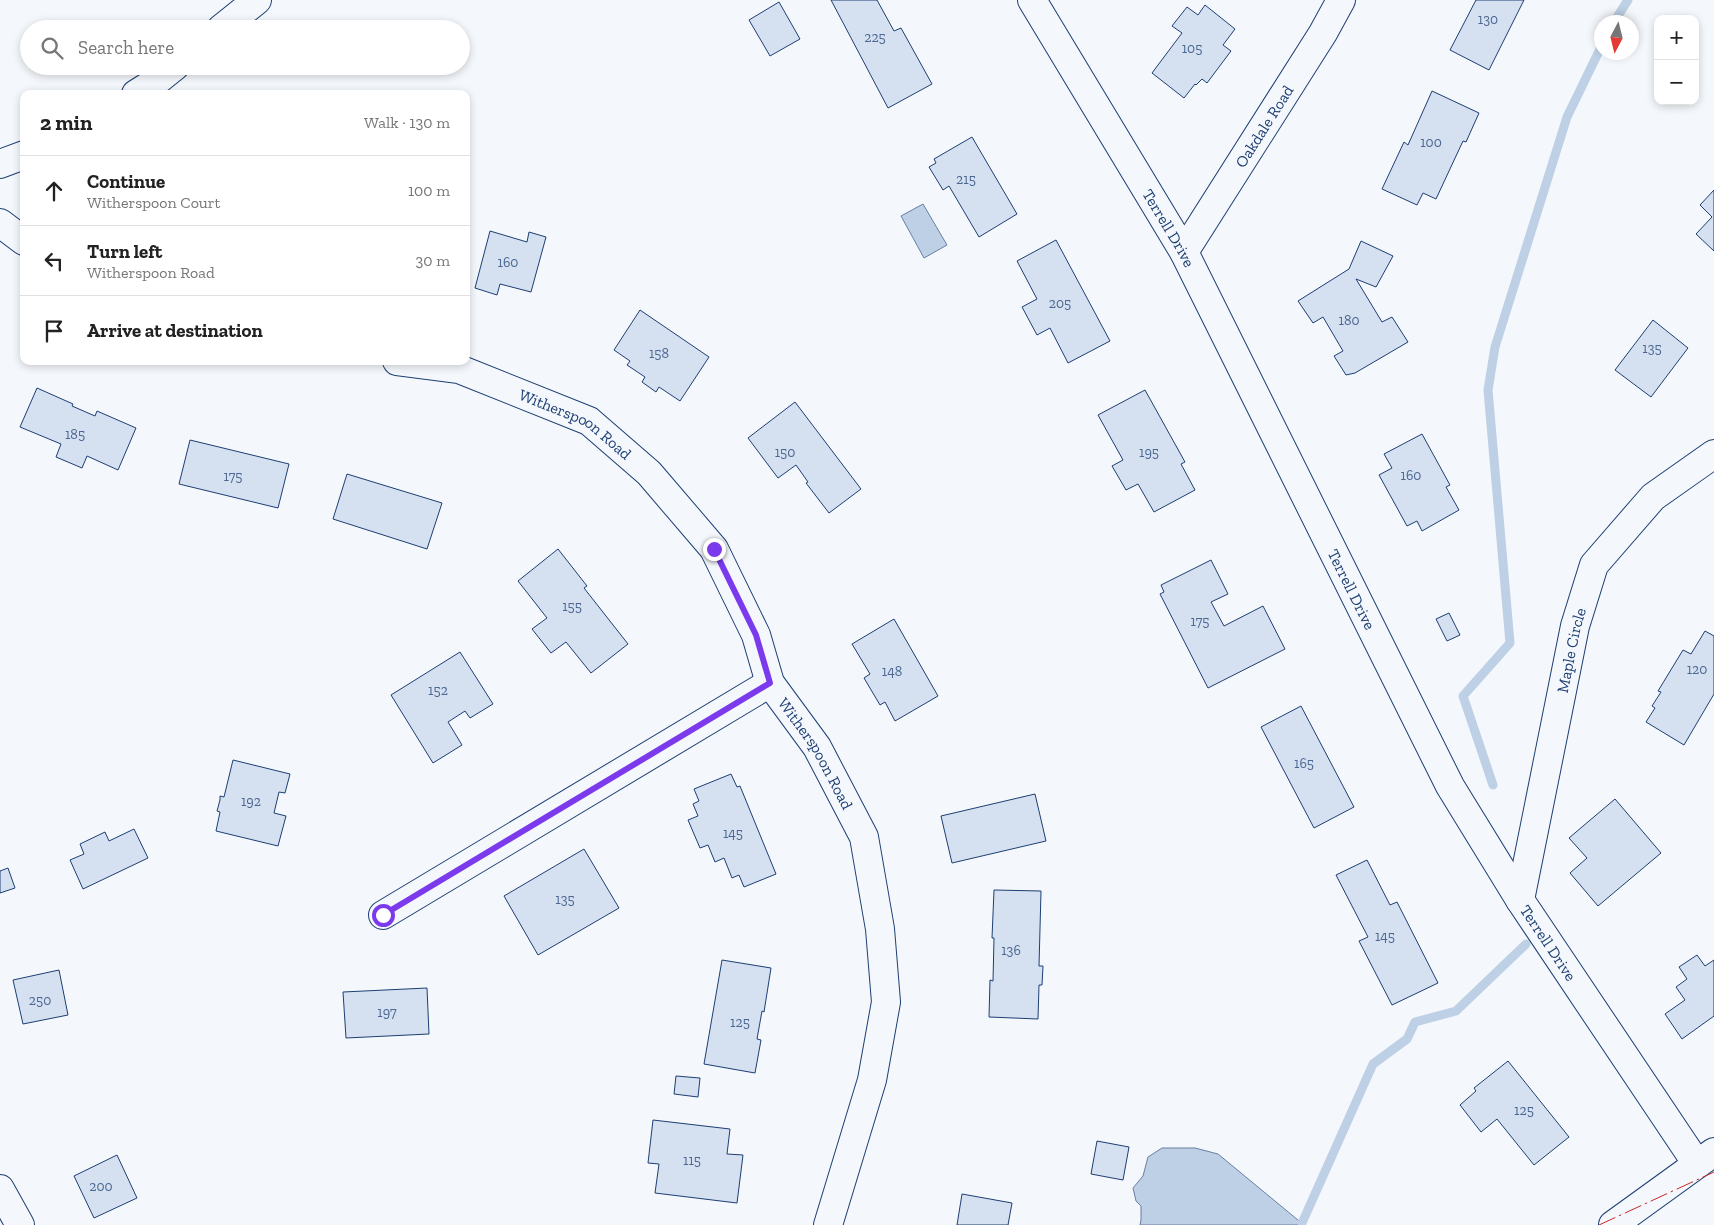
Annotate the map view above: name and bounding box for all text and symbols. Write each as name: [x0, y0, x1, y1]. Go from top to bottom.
house number: 130: [1478, 11, 1498, 28]
north arrow: [1594, 15, 1639, 60]
map controls: [1654, 15, 1699, 105]
button: +: [1654, 15, 1699, 60]
search box: [20, 20, 470, 75]
house number: 225: [864, 29, 886, 46]
icon: search: [38, 34, 66, 62]
text: Search here: [78, 36, 174, 59]
house number: 105: [1182, 40, 1202, 57]
button: −: [1654, 60, 1699, 105]
street label: Oakdale Road: [1231, 81, 1297, 171]
text: 2 min: [40, 110, 92, 135]
text: Walk · 130 m: [364, 113, 450, 132]
house number: 100: [1420, 134, 1442, 151]
text: Continue: [87, 170, 165, 193]
house number: 215: [956, 171, 976, 188]
icon: ahead: [40, 177, 68, 205]
text: 100 m: [408, 181, 450, 200]
street label: Terrell Drive: [1139, 185, 1199, 270]
text: Witherspoon Court: [87, 193, 221, 212]
text: Turn left: [87, 240, 162, 263]
icon: left: [40, 247, 68, 275]
text: 30 m: [416, 251, 450, 270]
house number: 160: [498, 254, 518, 271]
text: Witherspoon Road: [87, 263, 215, 282]
house number: 205: [1049, 295, 1071, 312]
house number: 180: [1339, 312, 1360, 329]
icon: arrive: [40, 317, 68, 345]
text: Arrive at destination: [87, 319, 263, 342]
house number: 135: [1642, 340, 1662, 357]
house number: 158: [649, 345, 669, 362]
street label: Witherspoon Road: [516, 385, 636, 463]
house number: 185: [65, 426, 85, 443]
house number: 150: [775, 444, 795, 461]
house number: 195: [1139, 444, 1159, 461]
house number: 160: [1401, 467, 1421, 484]
house number: 175: [224, 468, 242, 485]
route end: [703, 538, 726, 561]
street label: Terrell Drive: [1324, 546, 1380, 633]
house number: 155: [562, 598, 582, 615]
street label: Maple Circle: [1552, 605, 1590, 694]
house number: 175: [1191, 613, 1209, 630]
house number: 120: [1687, 661, 1707, 678]
house number: 148: [882, 663, 902, 680]
house number: 152: [428, 682, 448, 699]
street label: Witherspoon Road: [774, 694, 857, 813]
house number: 165: [1294, 755, 1314, 772]
house number: 192: [241, 793, 261, 810]
house number: 145: [723, 825, 743, 842]
house number: 135: [555, 891, 575, 908]
street label: Terrell Drive: [1516, 901, 1581, 984]
route start: [372, 904, 395, 927]
house number: 145: [1375, 928, 1395, 945]
house number: 136: [1001, 942, 1021, 959]
house number: 250: [29, 992, 51, 1009]
house number: 197: [377, 1004, 397, 1021]
house number: 125: [730, 1014, 750, 1031]
house number: 125: [1514, 1102, 1534, 1119]
house number: 115: [683, 1152, 701, 1169]
house number: 200: [89, 1178, 113, 1195]

